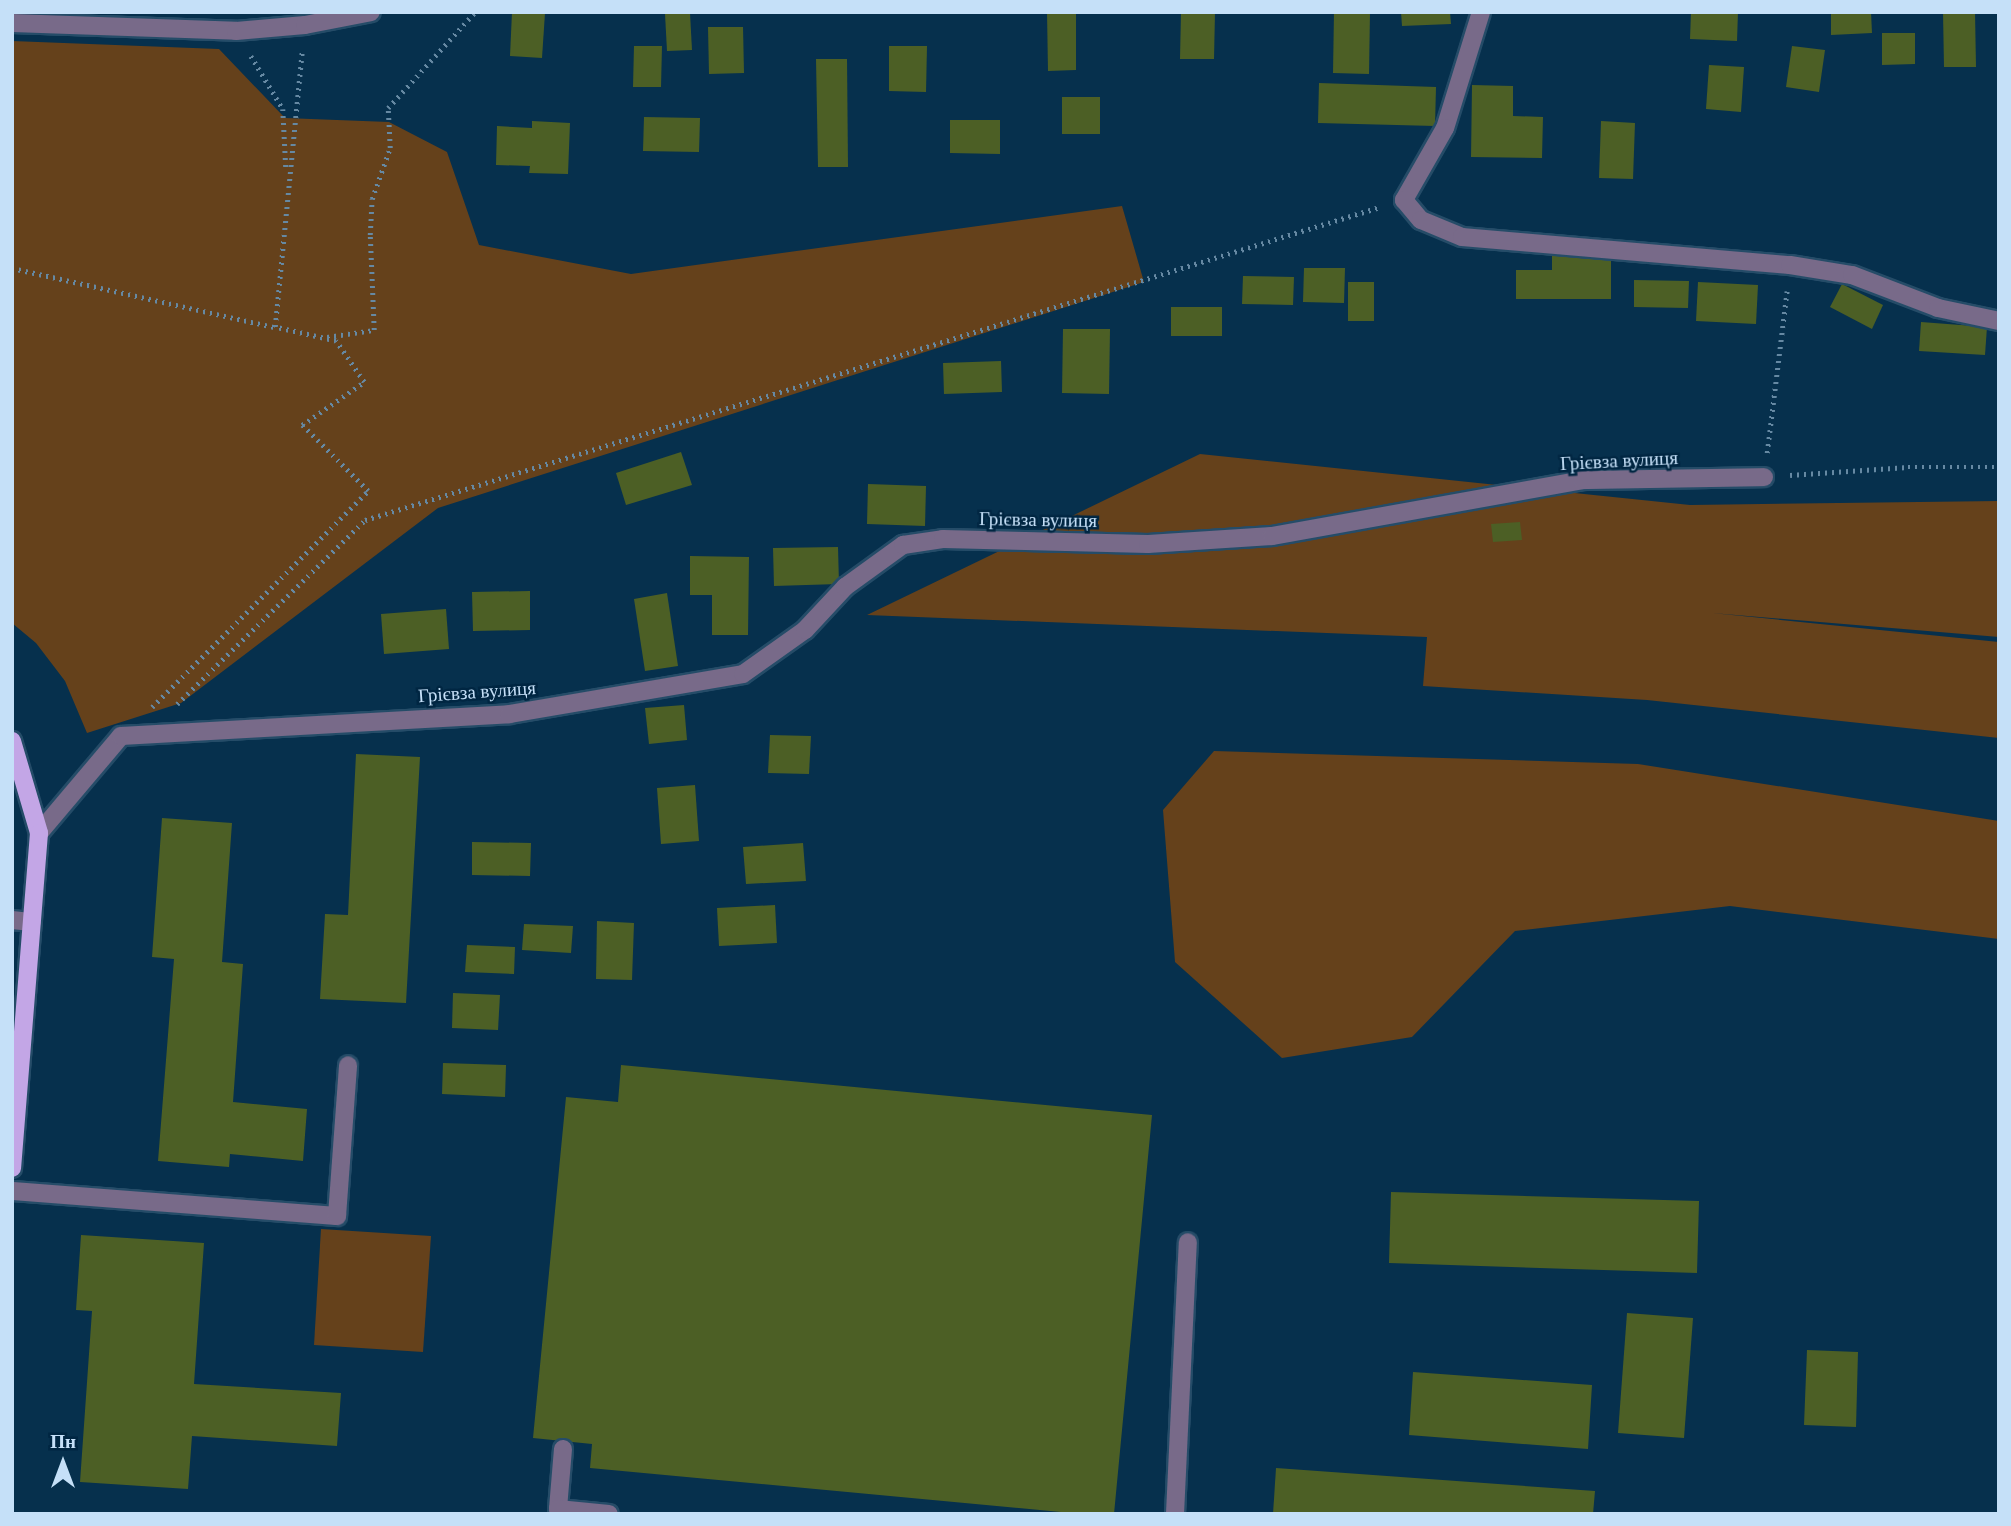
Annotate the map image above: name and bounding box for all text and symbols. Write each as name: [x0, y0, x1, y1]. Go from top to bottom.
street label: Грієвза вулиця: [1560, 447, 1678, 475]
street label: Грієвза вулиця: [979, 508, 1097, 532]
street label: Грієвза вулиця: [417, 677, 537, 707]
north arrow: [28, 1428, 98, 1498]
text: Пн: [50, 1431, 76, 1452]

